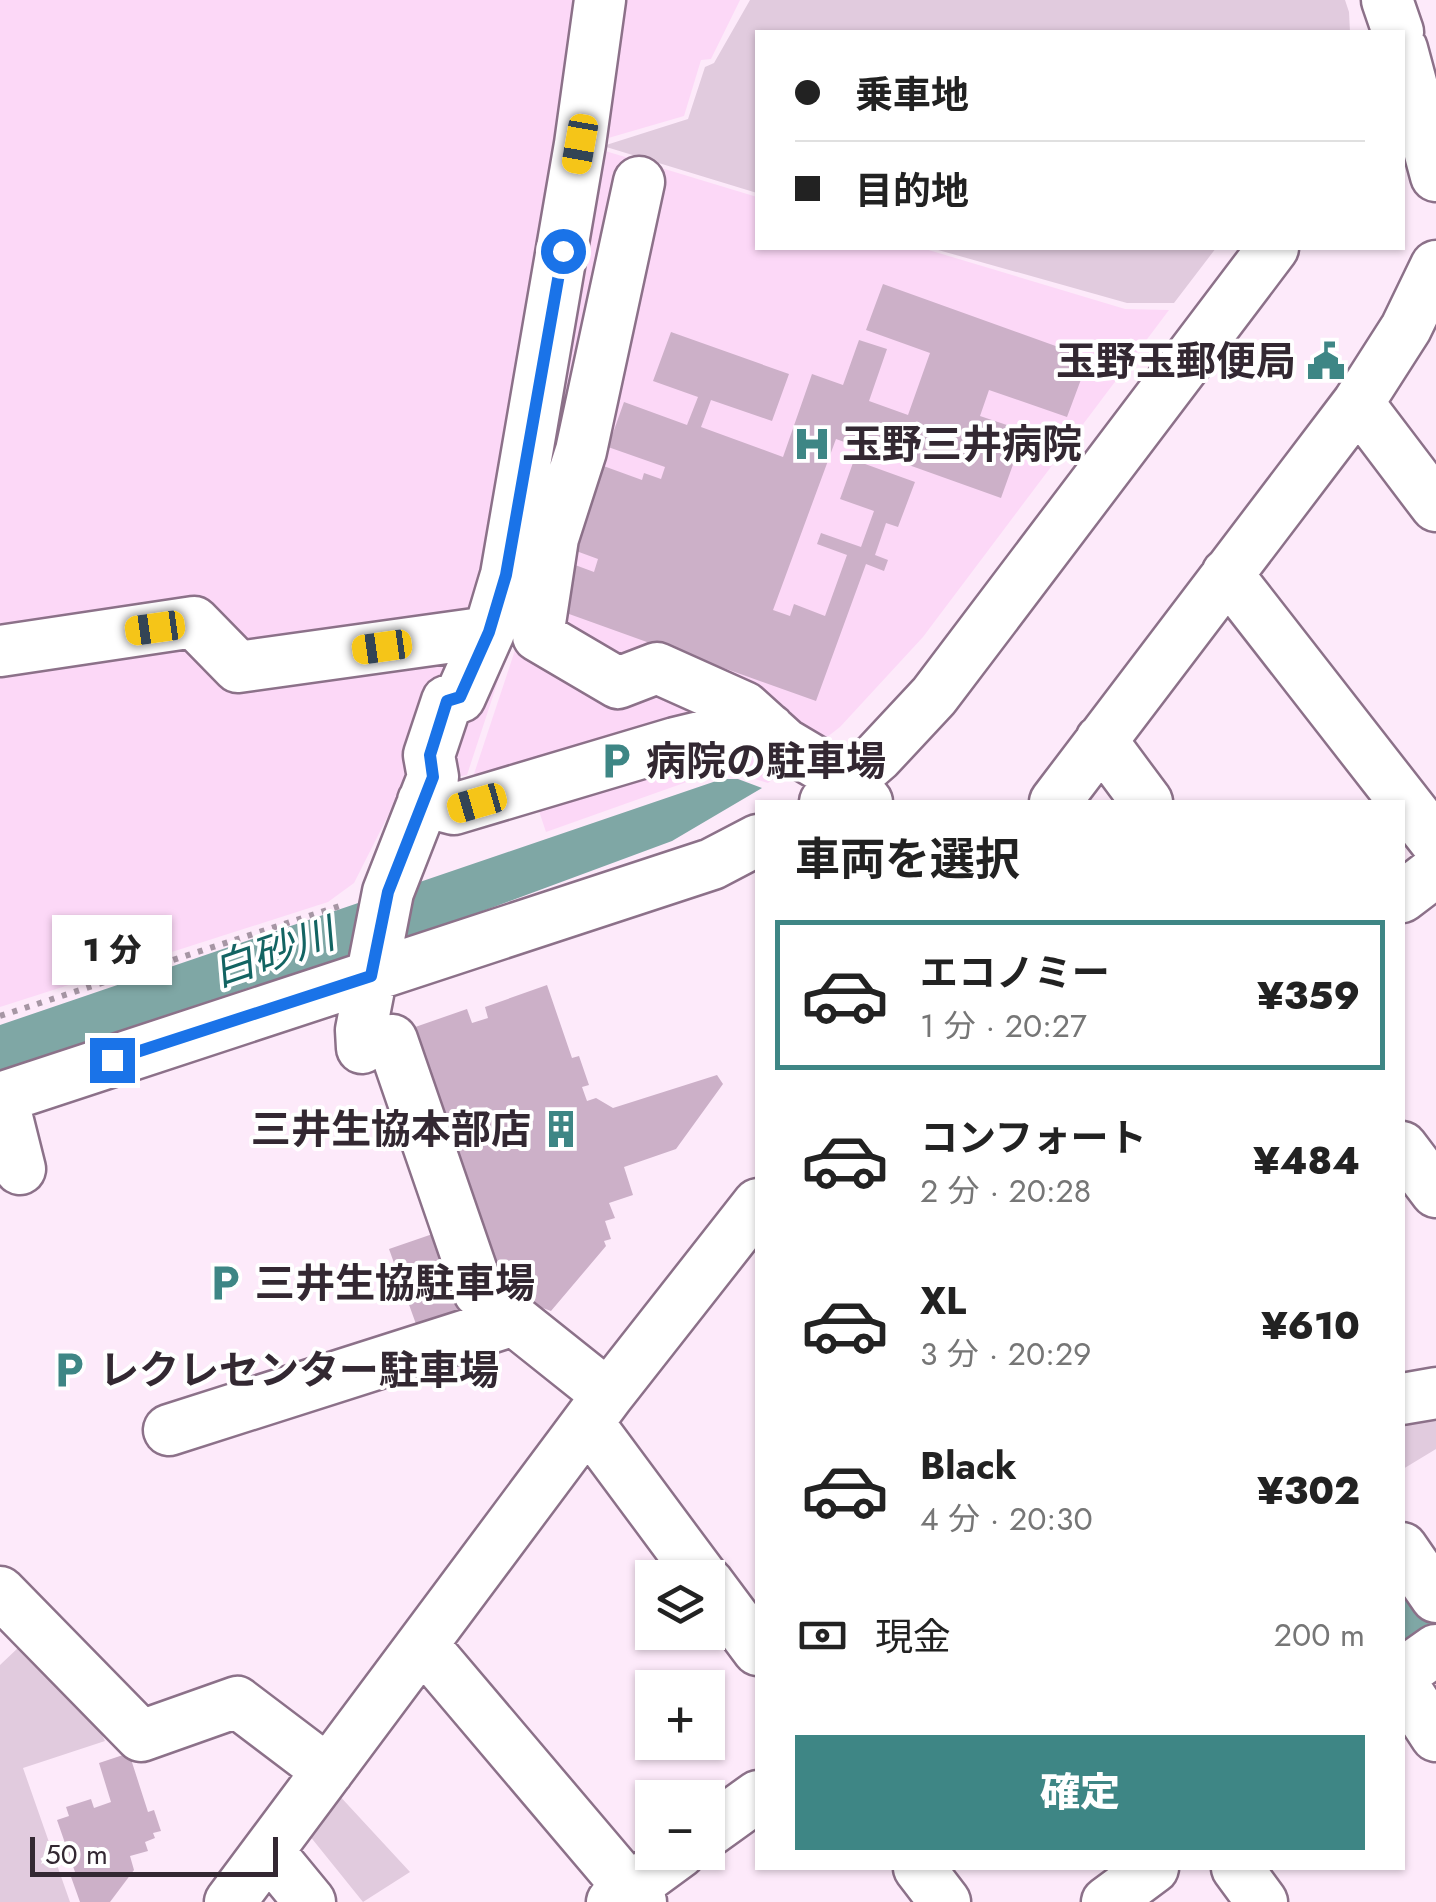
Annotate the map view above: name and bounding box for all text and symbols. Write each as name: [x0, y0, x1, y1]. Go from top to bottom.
text: 乗車地: [855, 67, 969, 122]
car: [560, 112, 600, 176]
text: 目的地: [855, 163, 969, 218]
route start: [541, 229, 586, 274]
place label: 玉野玉郵便局: [1056, 332, 1296, 390]
public building icon: 玉野玉郵便局: [1305, 340, 1347, 382]
place label: 玉野三井病院: [842, 415, 1082, 473]
hospital icon: 玉野三井病院: [791, 423, 833, 465]
car: [123, 609, 187, 647]
car: [350, 628, 414, 666]
place label: 病院の駐車場: [646, 732, 886, 790]
parking icon: 病院の駐車場: [595, 740, 637, 782]
car: [444, 780, 510, 826]
text: 車両を選択: [795, 827, 1020, 892]
water label: 白砂川: [204, 902, 346, 1002]
callout: 1 分: [52, 915, 172, 985]
text: 1 分: [83, 927, 141, 973]
text: エコノミー: [920, 945, 1110, 1000]
icon: car: [800, 950, 890, 1040]
text: ¥359: [1257, 968, 1360, 1023]
text: 1 分 · 20:27: [920, 1003, 1087, 1049]
route end: [90, 1038, 135, 1083]
place label: 三井生協本部店: [251, 1100, 531, 1158]
building icon: 三井生協本部店: [540, 1108, 582, 1150]
text: コンフォート: [920, 1110, 1147, 1165]
icon: car: [800, 1115, 890, 1205]
text: ¥484: [1253, 1133, 1360, 1188]
text: 2 分 · 20:28: [920, 1168, 1091, 1214]
place label: 三井生協駐車場: [255, 1254, 535, 1312]
parking icon: 三井生協駐車場: [204, 1262, 246, 1304]
text: XL: [920, 1273, 966, 1328]
icon: car: [800, 1280, 890, 1370]
text: ¥610: [1261, 1298, 1360, 1353]
text: 3 分 · 20:29: [920, 1331, 1092, 1377]
place label: レクレセンター駐車場: [99, 1341, 499, 1399]
parking icon: レクレセンター駐車場: [48, 1349, 90, 1391]
text: Black: [920, 1438, 1017, 1493]
icon: car: [800, 1445, 890, 1535]
text: ¥302: [1257, 1463, 1360, 1518]
text: 4 分 · 20:30: [920, 1496, 1093, 1542]
map controls: [635, 1560, 725, 1870]
button: layers: [635, 1560, 725, 1650]
icon: cash: [795, 1608, 850, 1663]
text: 現金: [875, 1609, 951, 1664]
text: 200 m: [1274, 1612, 1365, 1658]
button: +: [635, 1670, 725, 1760]
button: 確定: [795, 1735, 1365, 1850]
button: −: [635, 1780, 725, 1870]
scale bar: [30, 1832, 278, 1876]
text: 50 m: [45, 1834, 108, 1875]

